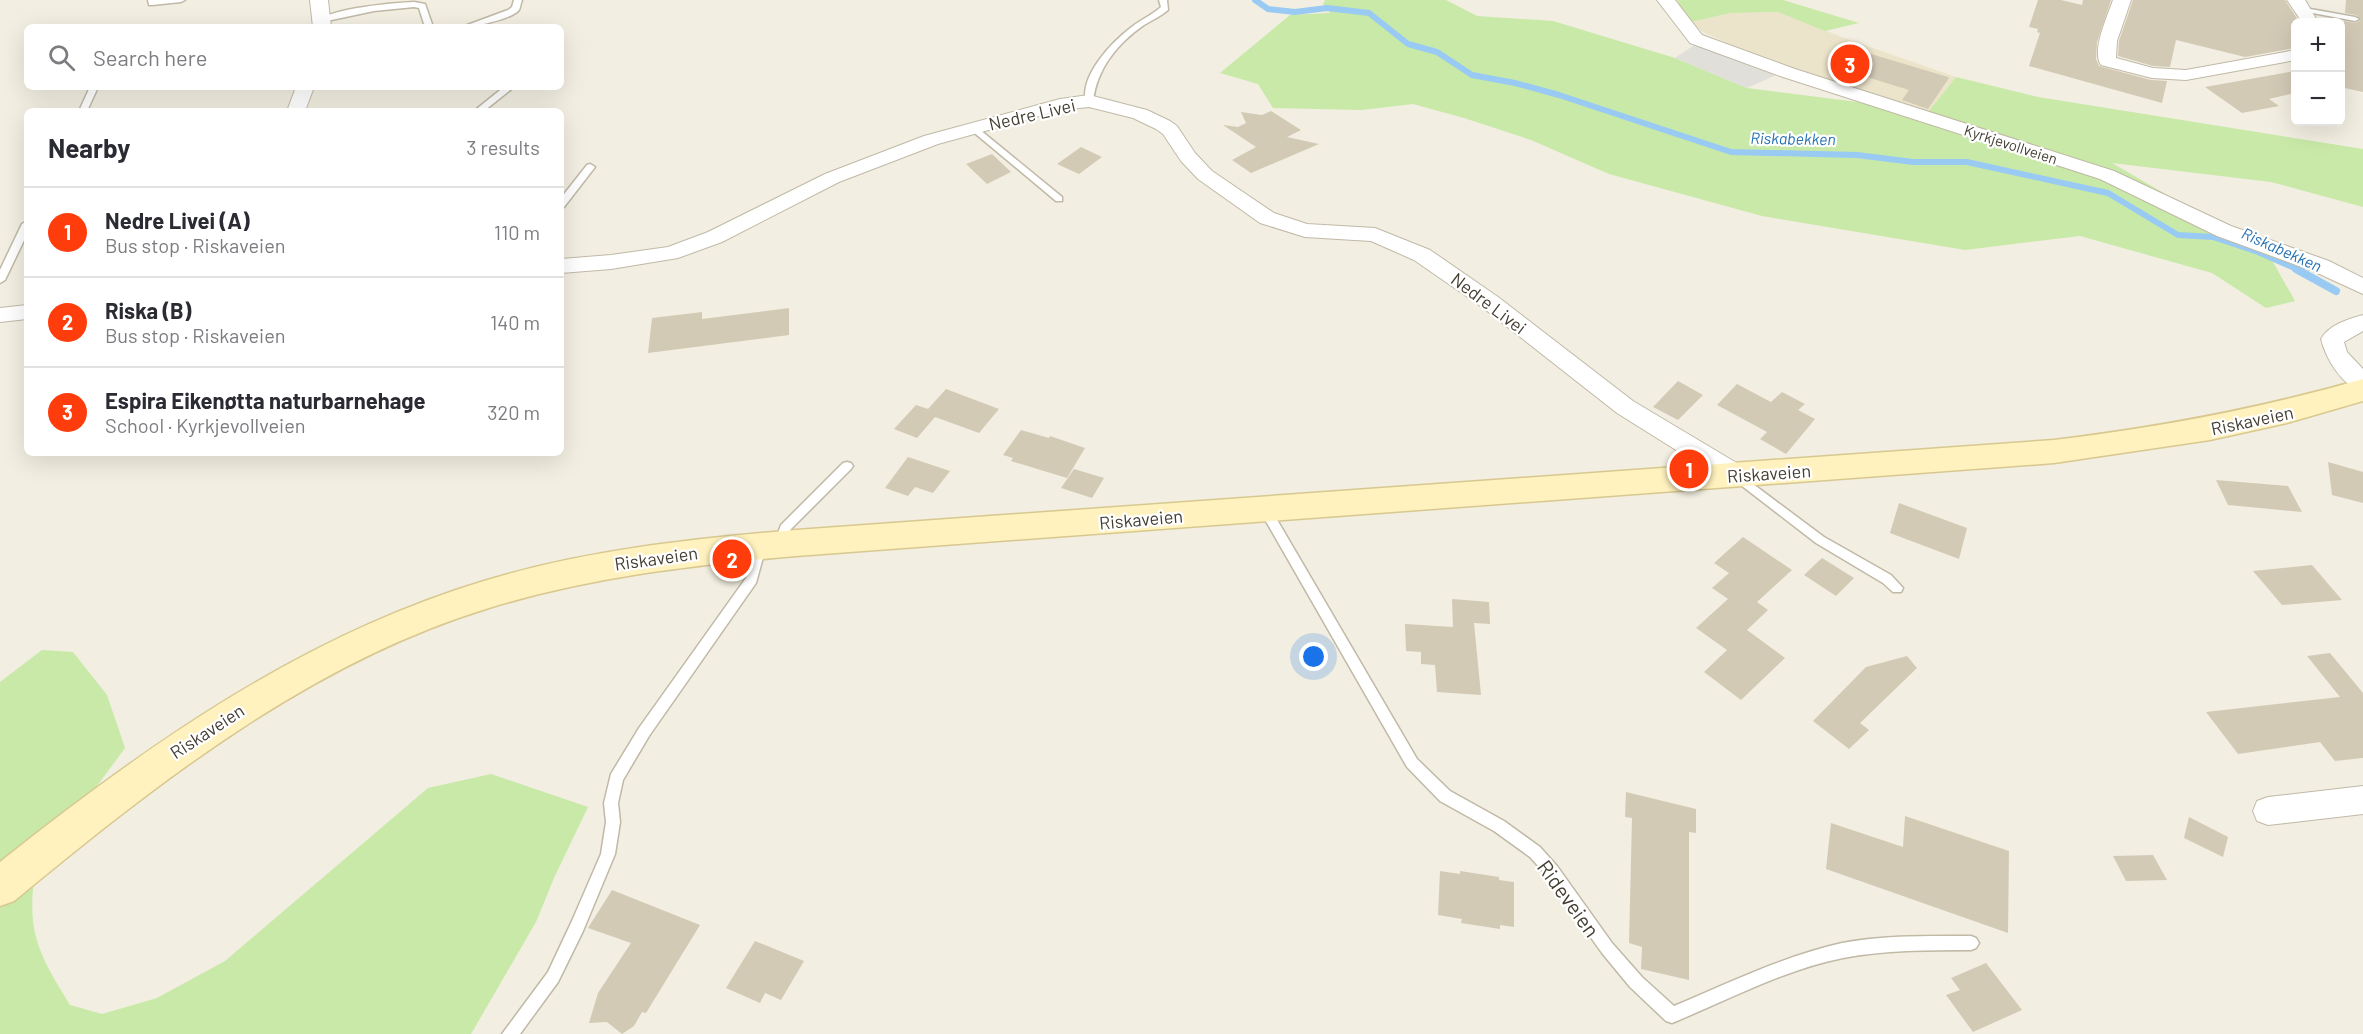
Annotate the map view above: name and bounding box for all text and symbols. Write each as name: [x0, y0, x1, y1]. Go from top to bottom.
map controls: [2291, 18, 2345, 126]
button: +: [2291, 18, 2345, 72]
search box: [24, 24, 564, 90]
icon: search: [45, 41, 78, 74]
pin: 3: [1830, 42, 1870, 86]
text: Search here: [93, 44, 207, 70]
button: −: [2291, 72, 2345, 126]
street label: Nedre Livei: [986, 93, 1078, 135]
street label: Kyrkjevollveien: [1962, 120, 2060, 168]
water label: Riskabekken: [1750, 128, 1836, 148]
text: Nearby: [48, 132, 130, 163]
text: 3 results: [466, 135, 540, 159]
text: Nedre Livei (A): [105, 207, 250, 233]
text: 1: [64, 220, 71, 244]
text: 110 m: [494, 220, 540, 244]
water label: Riskabekken: [2239, 223, 2325, 275]
text: Bus stop · Riskaveien: [105, 233, 286, 257]
street label: Nedre Livei: [1447, 268, 1531, 338]
text: Riska (B): [105, 297, 191, 323]
text: 2: [62, 310, 73, 334]
text: 140 m: [490, 310, 540, 334]
text: Bus stop · Riskaveien: [105, 323, 286, 347]
text: Espira Eikenøtta naturbarnehage: [105, 387, 426, 413]
text: 3: [62, 400, 73, 424]
text: 320 m: [487, 400, 540, 424]
street label: Riskaveien: [2209, 401, 2295, 439]
text: School · Kyrkjevollveien: [105, 413, 306, 437]
pin: 1: [1670, 446, 1708, 492]
street label: Riskaveien: [1726, 459, 1812, 487]
street label: Riskaveien: [1098, 504, 1184, 534]
pin: 2: [712, 536, 752, 582]
street label: Riskaveien: [613, 541, 699, 575]
your location: [1299, 642, 1328, 671]
street label: Riskaveien: [166, 699, 248, 763]
street label: Rideveien: [1533, 855, 1605, 941]

